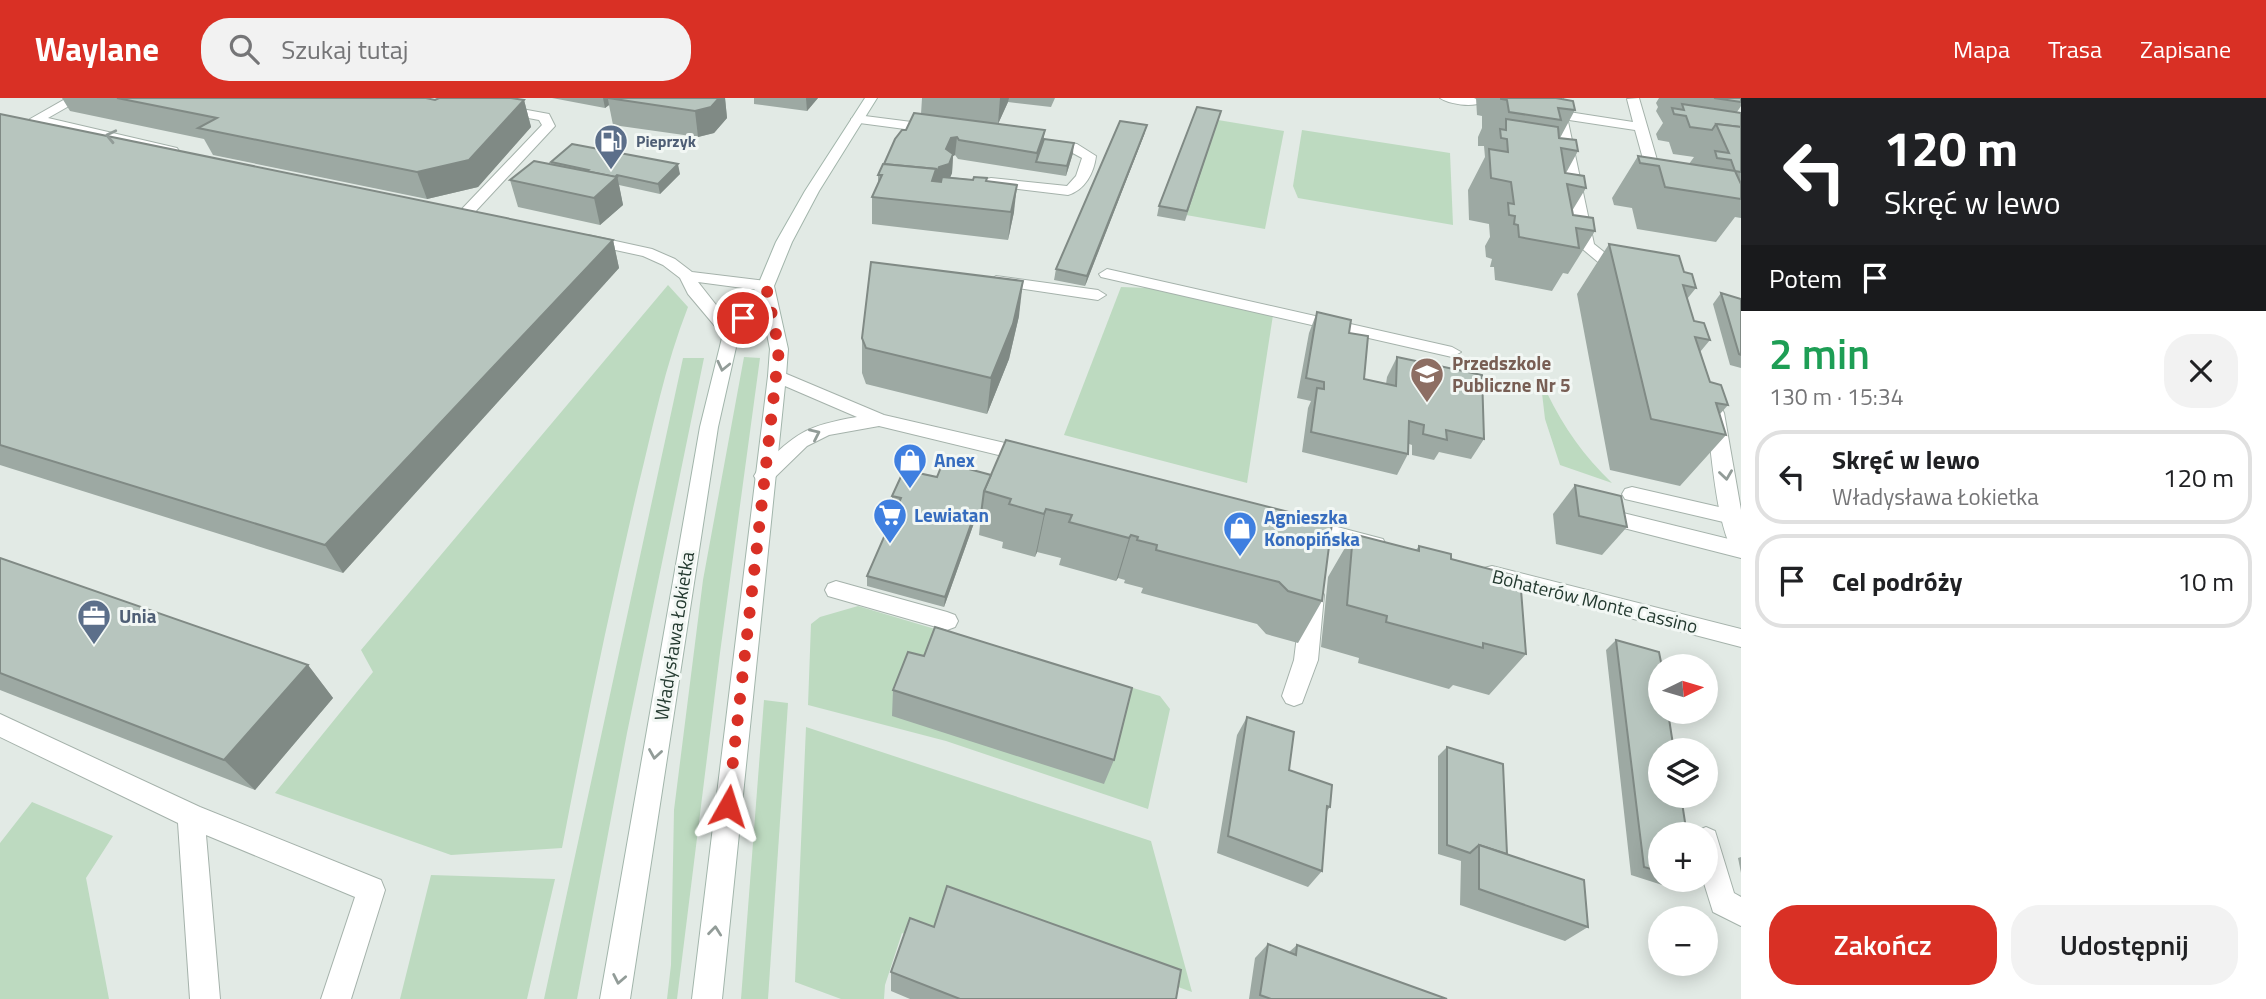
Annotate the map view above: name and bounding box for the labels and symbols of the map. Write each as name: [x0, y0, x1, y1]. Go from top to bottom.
fuel station icon: Pieprzyk: [592, 122, 630, 171]
place label: Pieprzyk: [636, 129, 697, 153]
one-way arrow: [105, 130, 117, 144]
pin: [713, 288, 773, 348]
place label: Przedszkole Publiczne Nr 5: [1452, 348, 1571, 399]
school or university icon: Przedszkole Publiczne Nr 5: [1408, 355, 1446, 404]
one-way arrow: [717, 360, 731, 372]
one-way arrow: [808, 429, 820, 443]
shop icon: Anex: [891, 441, 929, 490]
place label: Anex: [934, 445, 975, 474]
one-way arrow: [1718, 469, 1733, 481]
supermarket icon: Lewiatan: [871, 496, 909, 545]
place label: Lewiatan: [914, 500, 989, 529]
place label: Agnieszka Konopińska: [1264, 502, 1360, 553]
shop icon: Agnieszka Konopińska: [1221, 509, 1259, 558]
street label: Władysława Łokietka: [646, 549, 701, 723]
street label: Bohaterów Monte Cassino: [1489, 561, 1701, 640]
office icon: Unia: [75, 597, 113, 646]
place label: Unia: [119, 601, 157, 630]
north arrow: [1648, 654, 1718, 724]
one-way arrow: [647, 748, 662, 760]
position arrow: [691, 769, 765, 843]
one-way arrow: [707, 925, 722, 937]
one-way arrow: [612, 973, 627, 985]

